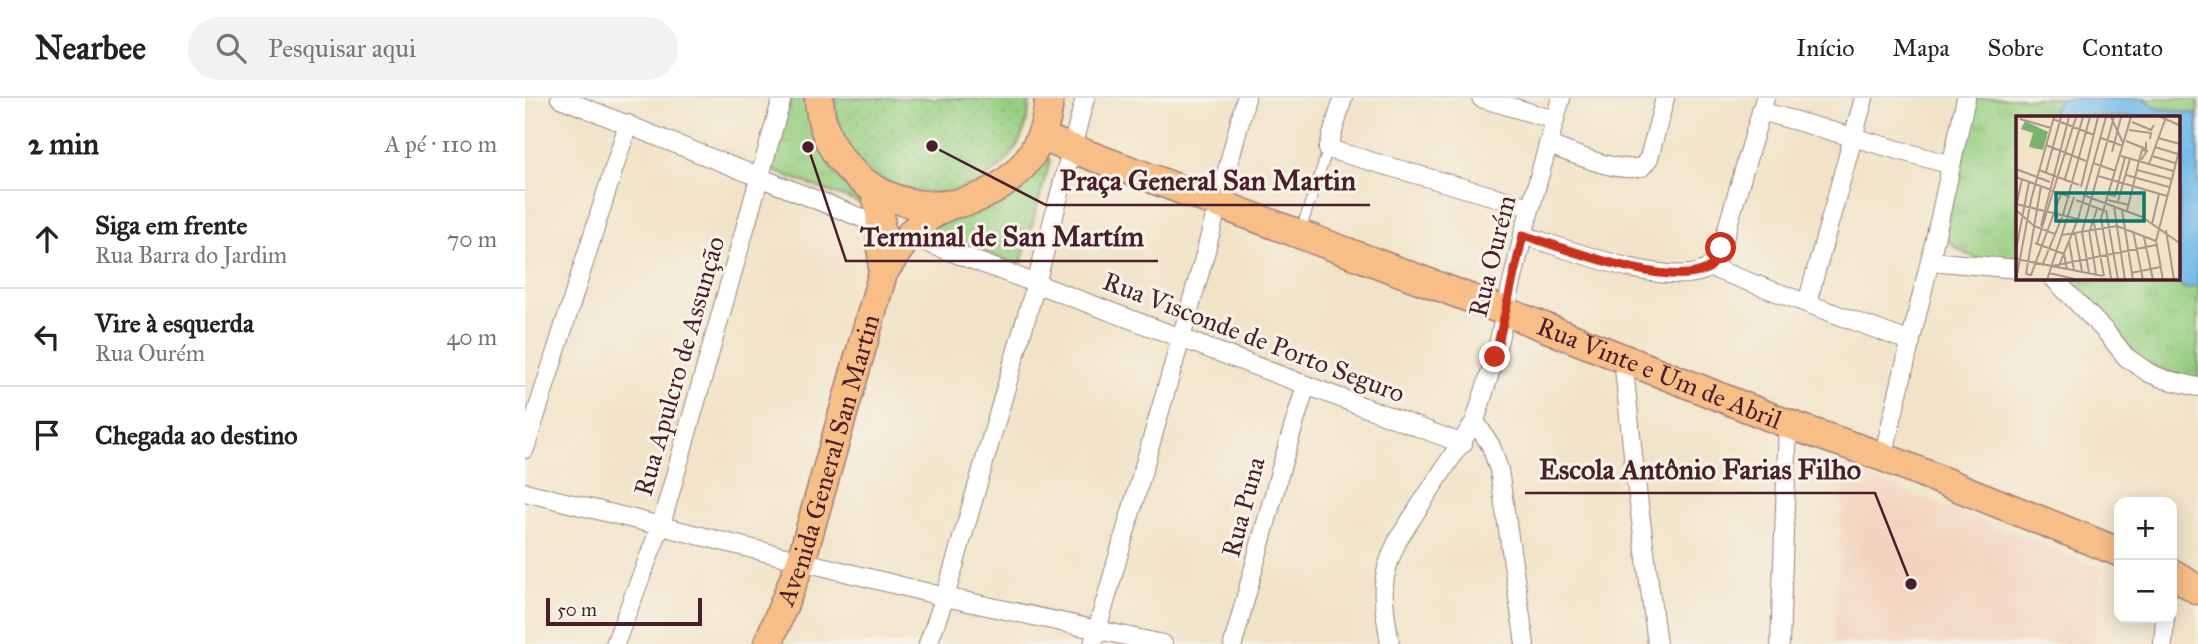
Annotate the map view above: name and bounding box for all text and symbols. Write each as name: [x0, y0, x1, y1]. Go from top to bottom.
search box: [188, 17, 678, 80]
text: Nearbee: [35, 28, 146, 68]
icon: search: [212, 29, 250, 67]
text: Pesquisar aqui: [268, 32, 416, 64]
text: Início: [1796, 33, 1855, 63]
text: Mapa: [1893, 33, 1950, 63]
text: Sobre: [1988, 33, 2044, 63]
text: Contato: [2082, 33, 2163, 63]
inset map: [2016, 116, 2181, 280]
text: 2 min: [28, 126, 99, 162]
text: A pé · 110 m: [385, 130, 497, 158]
callout: Praça General San Martin: [1046, 156, 1370, 205]
text: Praça General San Martin: [1060, 163, 1356, 198]
street label: Rua Ourém: [1461, 192, 1523, 320]
text: Siga em frente: [95, 209, 247, 241]
callout: Terminal de San Martím: [846, 212, 1158, 261]
text: Terminal de San Martím: [860, 219, 1145, 254]
icon: ahead: [28, 220, 66, 258]
text: 70 m: [447, 225, 497, 253]
route start: [1705, 232, 1736, 263]
street label: Rua Apulcro de Assunção: [627, 233, 731, 499]
text: Rua Barra do Jardim: [95, 241, 287, 269]
street label: Rua Visconde de Porto Seguro: [1099, 265, 1409, 409]
text: Vire à esquerda: [95, 307, 254, 339]
street label: Rua Vinte e Um de Abril: [1532, 310, 1787, 436]
street label: Avenida General San Martin: [769, 311, 886, 611]
icon: left: [28, 318, 66, 356]
text: 40 m: [447, 323, 497, 351]
text: Rua Ourém: [95, 339, 205, 367]
route end: [1479, 341, 1510, 372]
icon: arrive: [28, 416, 66, 454]
text: Chegada ao destino: [95, 419, 298, 451]
callout: Escola Antônio Farias Filho: [1525, 444, 1875, 493]
text: Escola Antônio Farias Filho: [1539, 452, 1861, 487]
street label: Rua Puna: [1214, 453, 1272, 561]
map controls: [2114, 497, 2177, 623]
button: +: [2114, 497, 2177, 560]
button: −: [2114, 560, 2177, 623]
scale bar: [546, 595, 702, 627]
text: 50 m: [557, 598, 597, 621]

